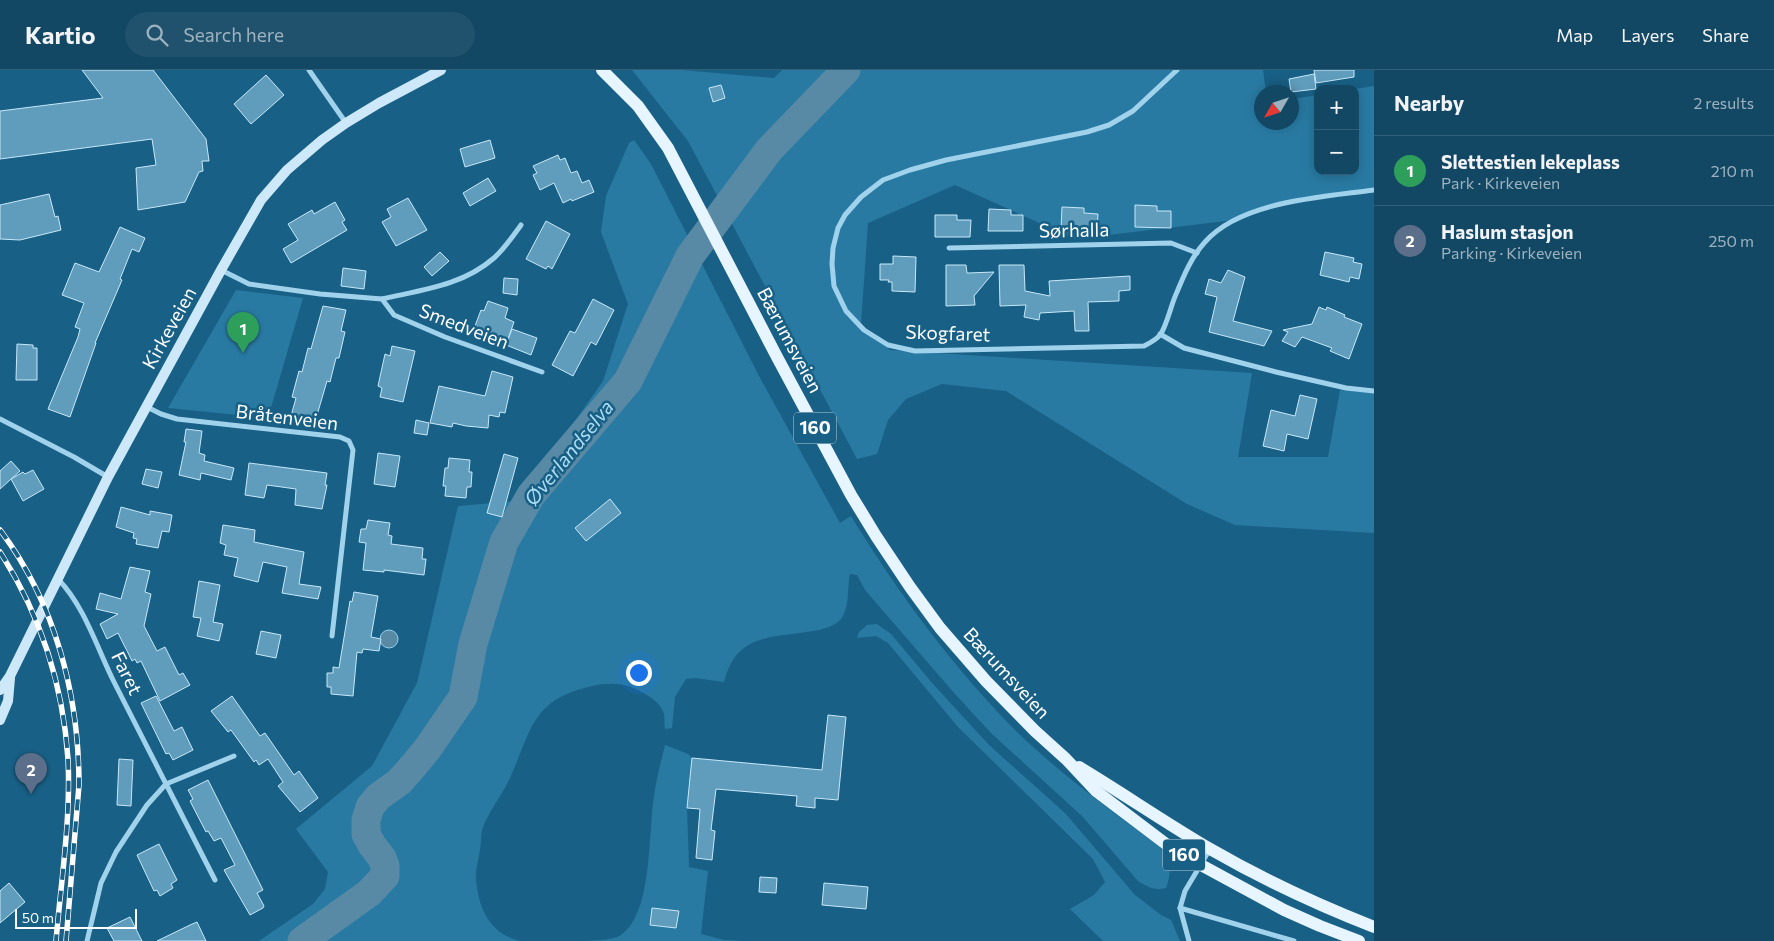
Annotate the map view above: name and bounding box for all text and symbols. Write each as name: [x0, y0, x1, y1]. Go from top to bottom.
search box: [125, 12, 475, 57]
text: Kartio: [25, 20, 95, 49]
icon: search: [143, 21, 171, 49]
text: Search here: [183, 23, 284, 46]
text: Map: [1556, 24, 1593, 46]
text: Layers: [1621, 24, 1674, 46]
text: Share: [1702, 24, 1749, 46]
north arrow: [1254, 85, 1299, 130]
map controls: [1314, 85, 1359, 175]
button: +: [1314, 85, 1359, 130]
text: Nearby: [1394, 90, 1464, 115]
text: 2 results: [1693, 93, 1754, 112]
button: −: [1314, 130, 1359, 175]
text: Slettestien lekeplass: [1441, 150, 1620, 173]
text: 1: [1406, 161, 1414, 180]
text: 210 m: [1711, 161, 1754, 180]
text: Park · Kirkeveien: [1441, 173, 1560, 192]
street label: Sørhalla: [1039, 217, 1109, 242]
text: Haslum stasjon: [1441, 220, 1574, 243]
text: 2: [1405, 231, 1415, 250]
text: 250 m: [1708, 231, 1754, 250]
text: Parking · Kirkeveien: [1441, 243, 1582, 262]
street label: Kirkeveien: [137, 283, 200, 373]
street label: Bærumsveien: [753, 283, 828, 396]
street label: Smedveien: [416, 298, 512, 353]
pin: 1: [227, 312, 259, 353]
street label: Skogfaret: [905, 320, 991, 345]
water label: Øverlandselva: [518, 395, 618, 510]
street label: Bråtenveien: [234, 399, 340, 434]
road number: 160: [794, 412, 836, 443]
street label: Bærumsveien: [959, 622, 1055, 723]
street label: Faret: [107, 647, 148, 698]
your location: [626, 660, 652, 686]
pin: 2: [15, 753, 47, 794]
road number: 160: [1163, 840, 1205, 870]
scale bar: [15, 906, 138, 929]
text: 50 m: [22, 909, 54, 926]

